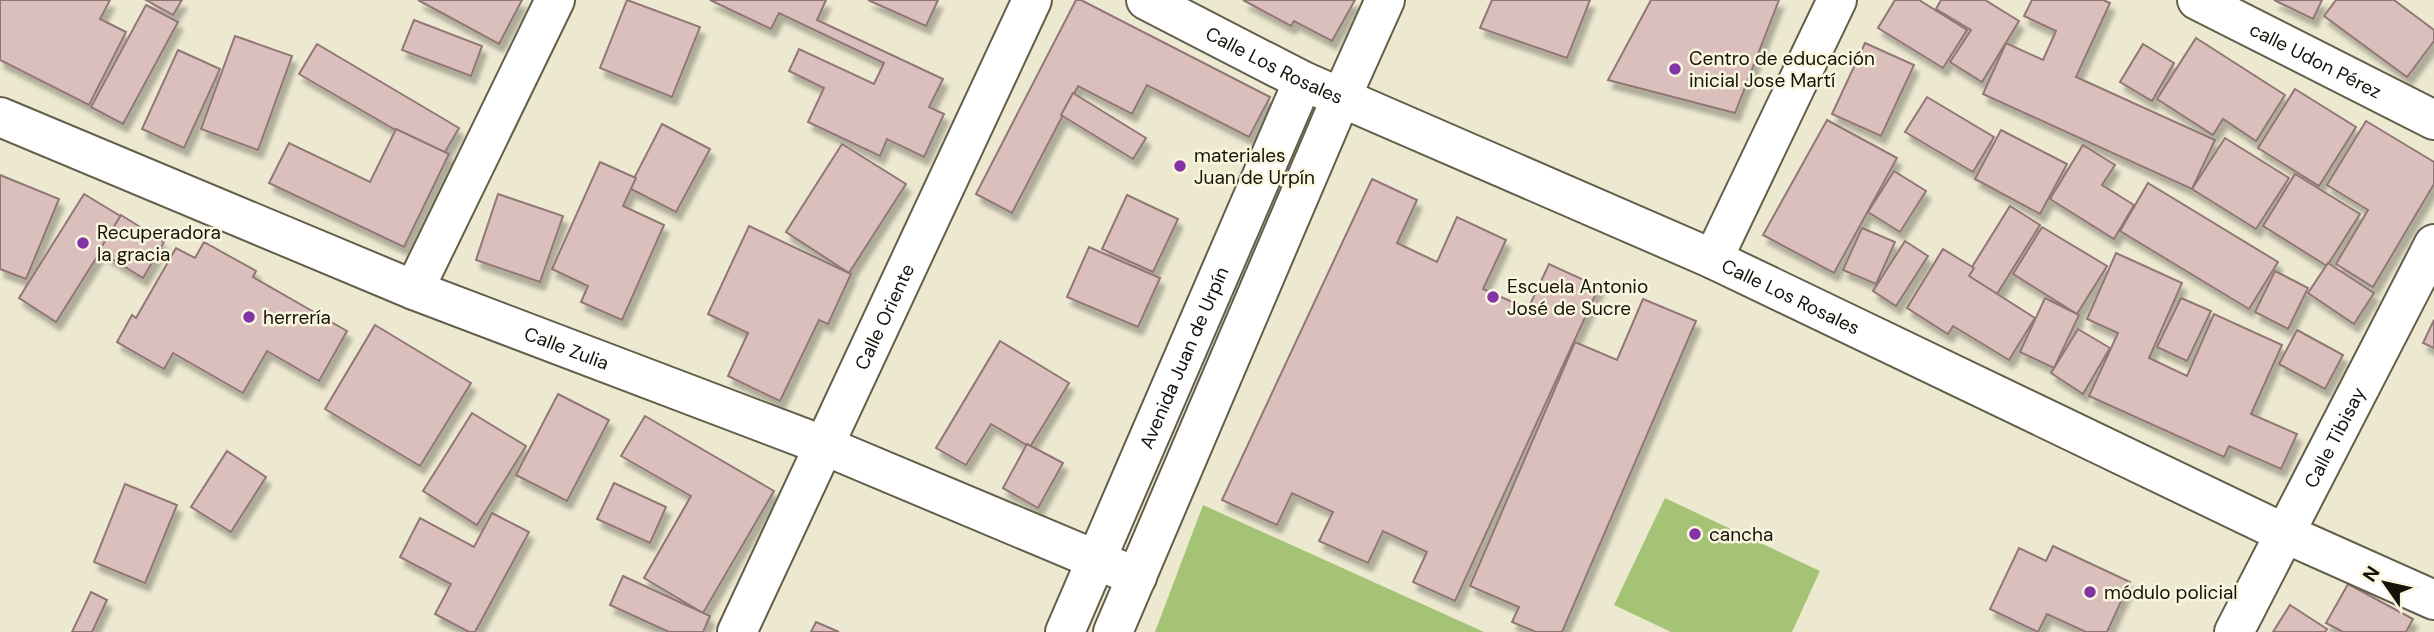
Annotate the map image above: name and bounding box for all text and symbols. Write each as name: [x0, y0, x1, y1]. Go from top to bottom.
street label: calle Udon Pérez: [2245, 16, 2386, 104]
street label: Calle Los Rosales: [1201, 20, 1347, 109]
place label: Centro de educación inicial Jose Martí: [1689, 46, 1875, 93]
marker: Centro de educación inicial Jose Martí: [1667, 61, 1683, 77]
place label: materiales Juan de Urpín: [1194, 143, 1315, 190]
marker: materiales Juan de Urpín: [1172, 158, 1188, 174]
place label: Recuperadora la gracia: [97, 220, 221, 267]
marker: Recuperadora la gracia: [75, 235, 91, 251]
street label: Calle Los Rosales: [1718, 253, 1864, 340]
street label: Calle Oriente: [849, 260, 920, 374]
street label: Avenida Juan de Urpín: [1133, 263, 1234, 452]
place label: Escuela Antonio José de Sucre: [1507, 274, 1648, 321]
marker: Escuela Antonio José de Sucre: [1485, 289, 1501, 305]
place label: herrería: [263, 305, 331, 330]
marker: herrería: [241, 309, 257, 325]
street label: Calle Zulia: [521, 321, 613, 375]
street label: Calle Tibisay: [2298, 382, 2371, 492]
place label: cancha: [1709, 522, 1773, 547]
marker: cancha: [1687, 526, 1703, 542]
north arrow: [2350, 548, 2420, 618]
text: N: [2357, 561, 2386, 587]
place label: módulo policial: [2104, 580, 2238, 605]
marker: módulo policial: [2082, 584, 2098, 600]

